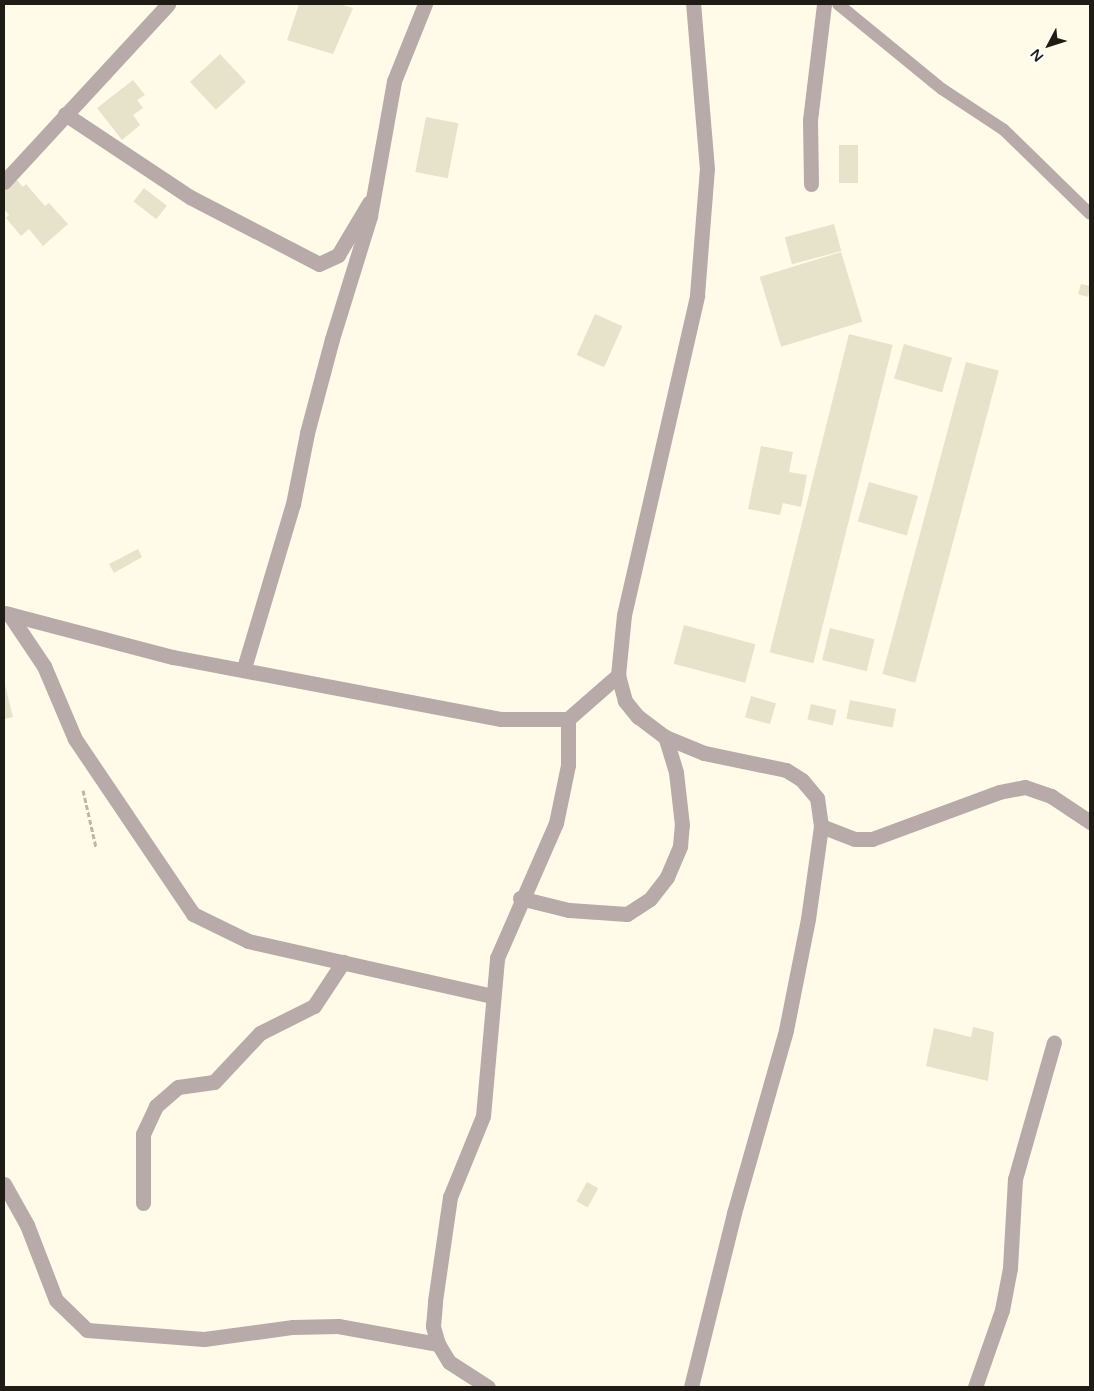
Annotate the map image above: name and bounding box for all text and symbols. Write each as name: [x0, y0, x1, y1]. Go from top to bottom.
north arrow: [1024, 20, 1074, 70]
text: N: [1027, 45, 1047, 65]

